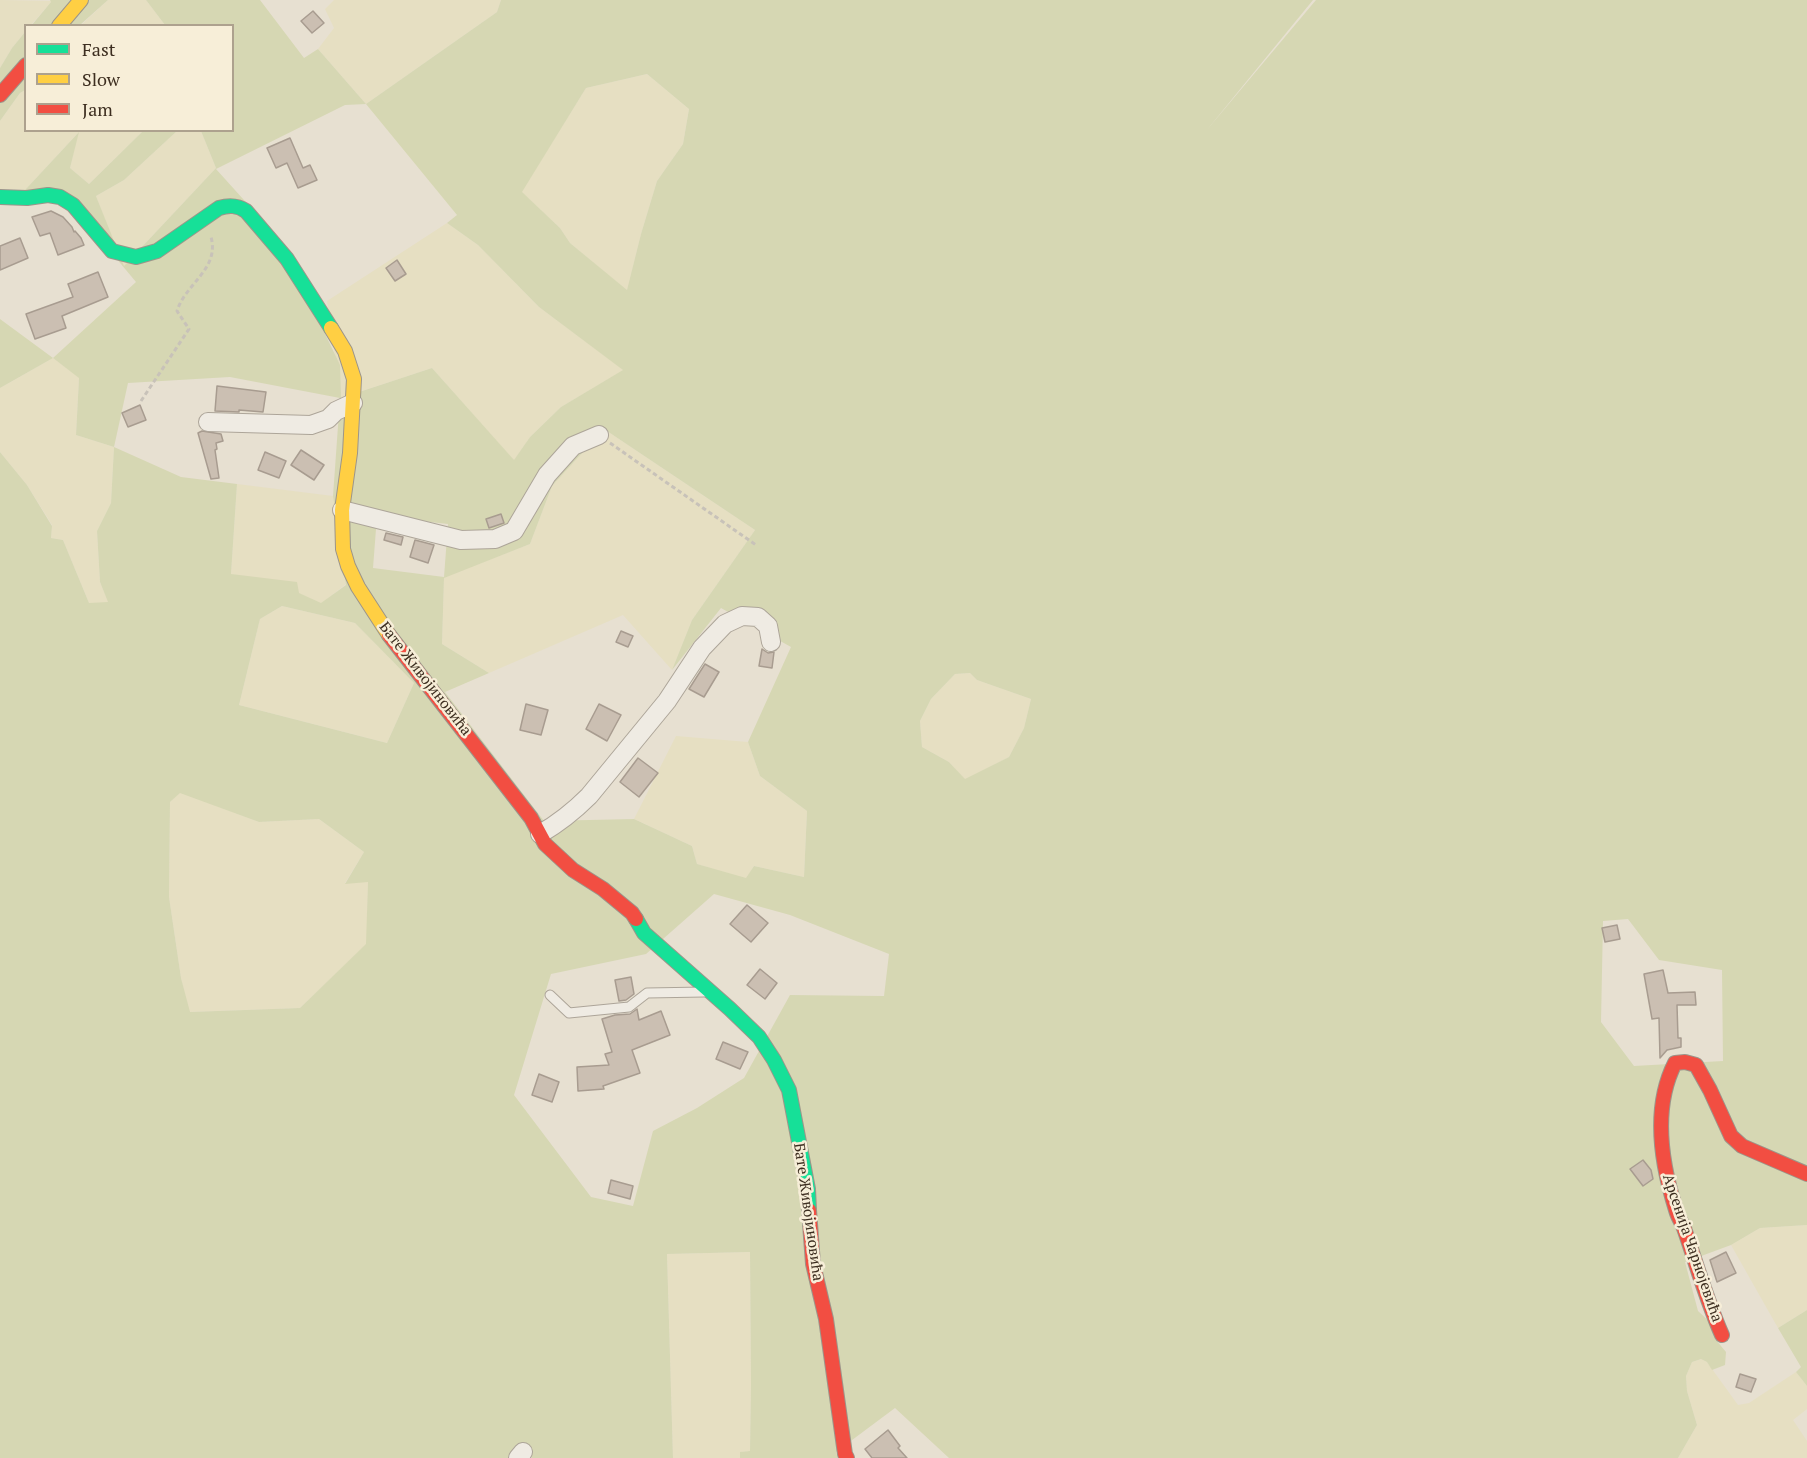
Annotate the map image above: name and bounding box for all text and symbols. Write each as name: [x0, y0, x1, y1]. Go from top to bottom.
legend: [24, 24, 234, 132]
text: Fast: [82, 37, 115, 61]
text: Slow: [82, 67, 120, 91]
text: Jam: [82, 97, 113, 121]
street label: Бате Живојиновића: [375, 619, 475, 739]
street label: Бате Живојиновића: [789, 1142, 827, 1282]
street label: Арсенија Чарнојевића: [1658, 1172, 1726, 1324]

